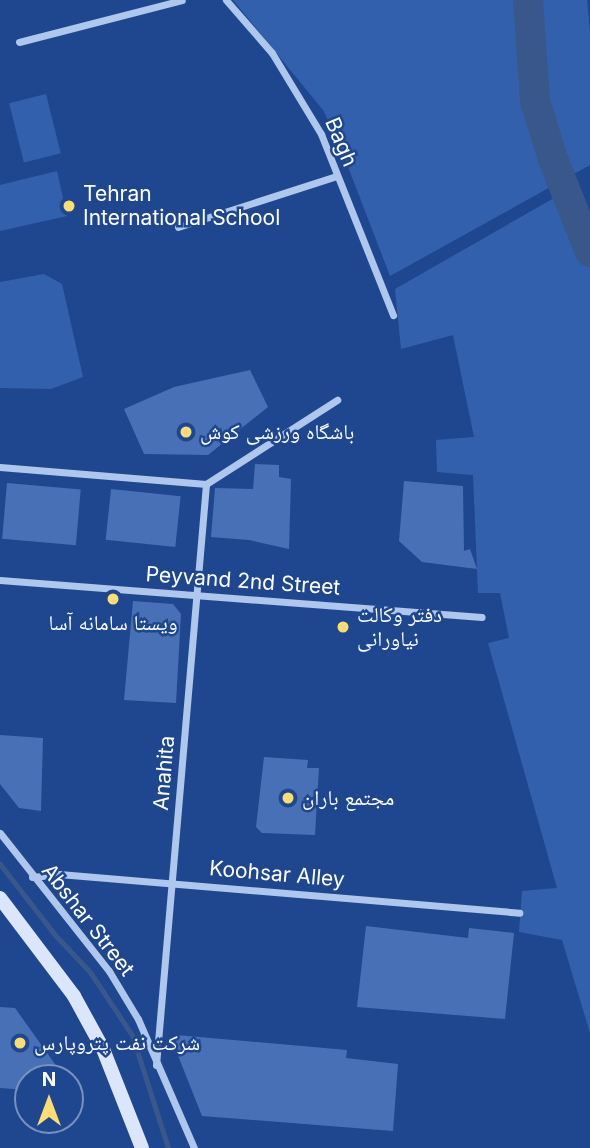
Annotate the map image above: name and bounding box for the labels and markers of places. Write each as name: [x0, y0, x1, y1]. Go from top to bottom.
place label: Tehran International School: [83, 181, 280, 231]
marker: Tehran International School: [61, 198, 77, 214]
place label: باشگاه ورزشی کوش: [200, 419, 354, 445]
marker: باشگاه ورزشی کوش: [178, 424, 194, 440]
marker: ویستا سامانه آسا: [105, 591, 121, 607]
place label: دفتر وکالت نیاورانی: [357, 602, 442, 652]
place label: ویستا سامانه آسا: [48, 610, 178, 636]
marker: دفتر وکالت نیاورانی: [335, 619, 351, 635]
place label: مجتمع باران: [302, 785, 394, 811]
marker: مجتمع باران: [280, 790, 296, 806]
place label: شرکت نفت پتروپارس: [34, 1030, 200, 1056]
marker: شرکت نفت پتروپارس: [12, 1035, 28, 1051]

